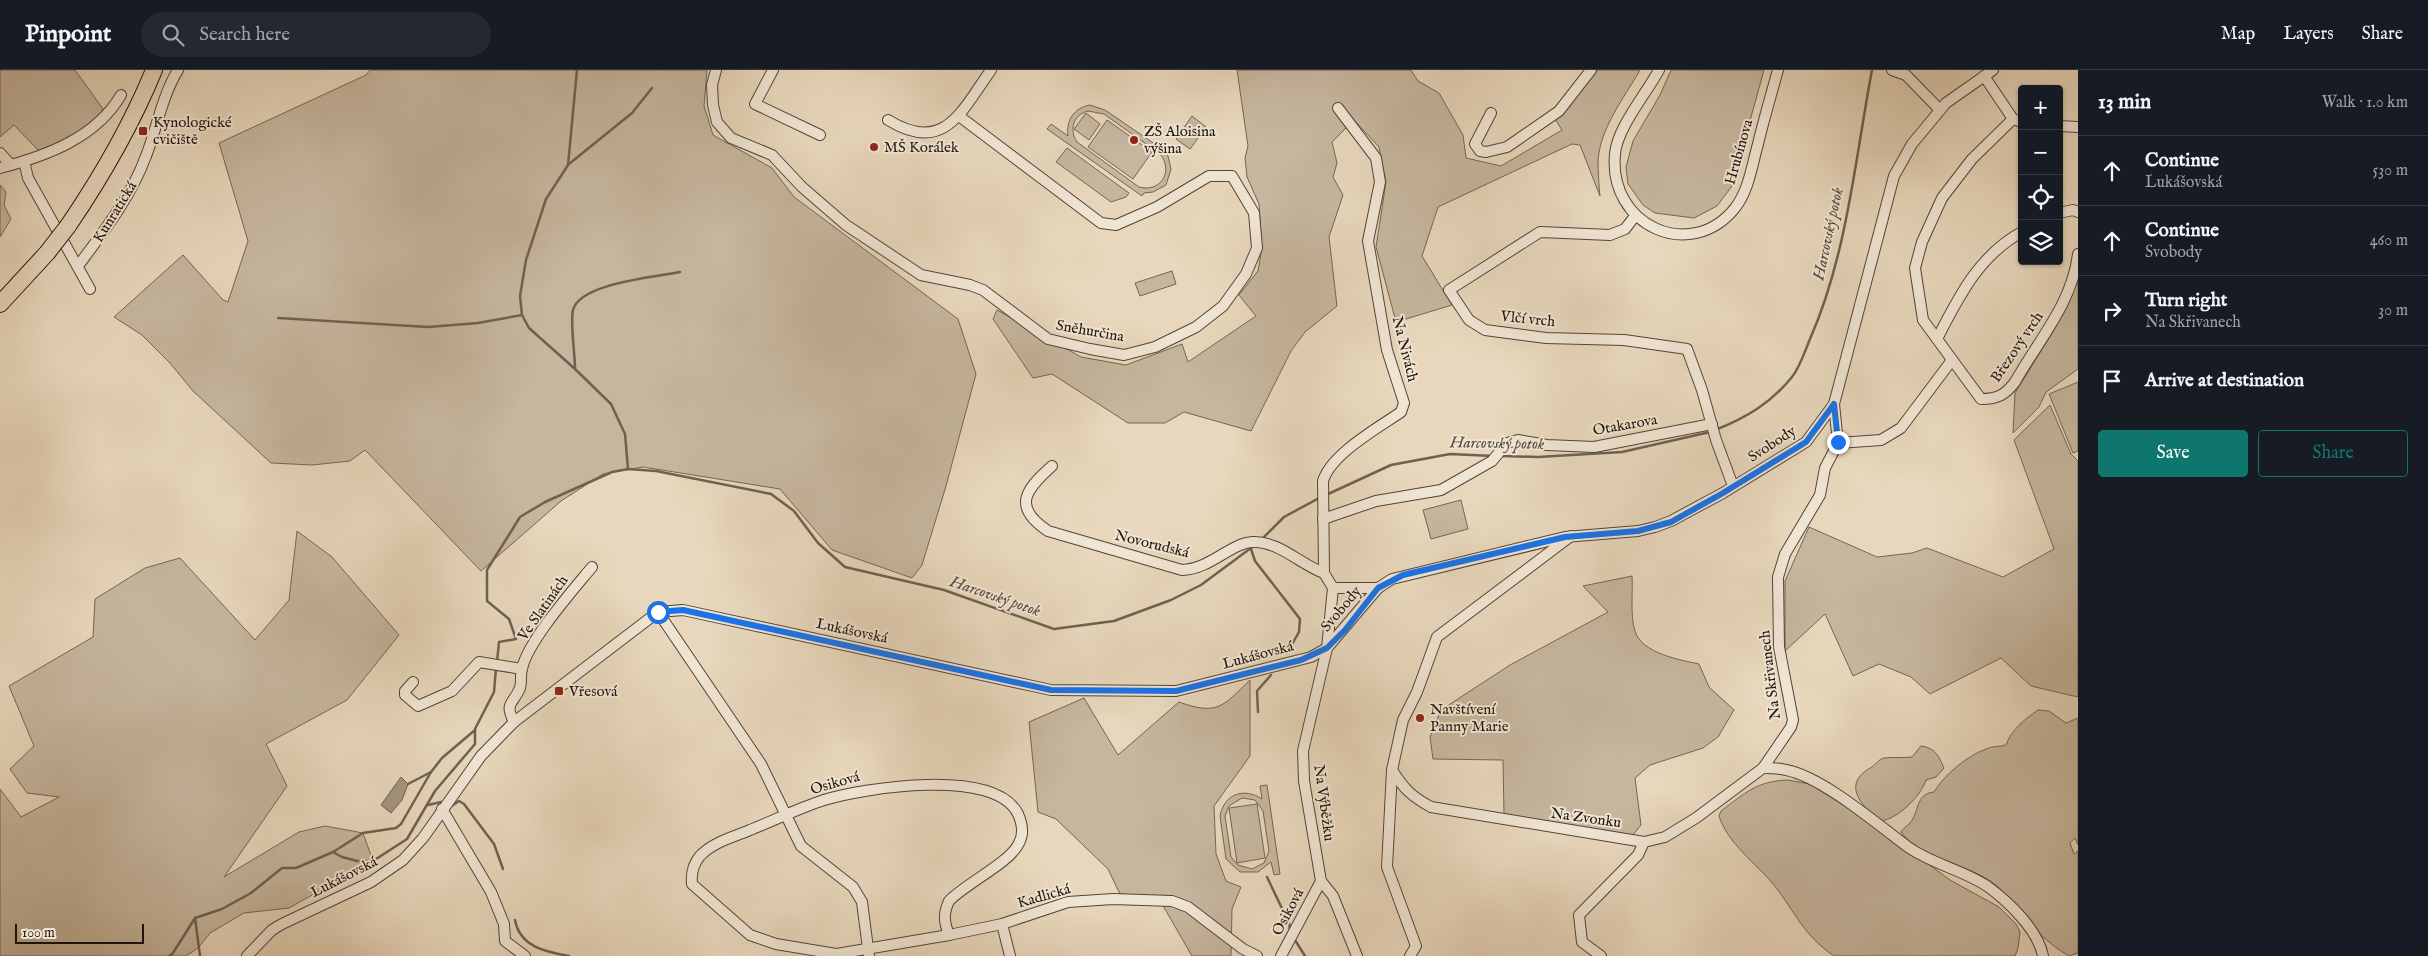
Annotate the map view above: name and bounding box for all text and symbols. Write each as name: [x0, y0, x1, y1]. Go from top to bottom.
search box: [141, 12, 491, 57]
text: Pinpoint: [25, 19, 111, 50]
icon: search: [159, 21, 187, 49]
text: Search here: [199, 23, 290, 47]
text: Map: [2221, 23, 2255, 46]
text: Layers: [2283, 23, 2334, 46]
text: Share: [2362, 23, 2403, 46]
map controls: [2018, 85, 2063, 265]
button: +: [2018, 85, 2063, 130]
text: 13 min: [2098, 89, 2151, 116]
text: Walk · 1.0 km: [2322, 93, 2408, 113]
place label: Kynologické cvičiště: [153, 113, 232, 149]
street label: Hrubínova: [1721, 117, 1758, 187]
place label: ZŠ Aloisina výšina: [1144, 122, 1216, 158]
marker: Kynologické cvičiště: [137, 125, 149, 137]
button: −: [2018, 130, 2063, 175]
marker: ZŠ Aloisina výšina: [1128, 134, 1140, 146]
place label: MŠ Korálek: [884, 138, 960, 157]
marker: MŠ Korálek: [868, 141, 880, 153]
text: Continue: [2145, 149, 2219, 173]
icon: ahead: [2098, 157, 2126, 185]
text: 530 m: [2373, 161, 2408, 181]
text: Lukášovská: [2145, 173, 2222, 193]
button: locate: [2018, 175, 2063, 220]
street label: Kunratická: [89, 177, 142, 246]
water label: Harcovský potok: [1809, 185, 1849, 283]
text: Continue: [2145, 219, 2219, 243]
button: layers: [2018, 220, 2063, 265]
icon: ahead: [2098, 227, 2126, 255]
text: 460 m: [2370, 231, 2408, 251]
text: Svobody: [2145, 243, 2202, 263]
text: Turn right: [2145, 289, 2227, 313]
icon: right: [2098, 297, 2126, 325]
text: 30 m: [2378, 301, 2408, 321]
street label: Vlčí vrch: [1499, 307, 1556, 331]
street label: Březový vrch: [1986, 308, 2048, 386]
text: Na Skřivanech: [2145, 313, 2241, 333]
street label: Na Nivách: [1388, 314, 1422, 384]
street label: Sněhurčina: [1055, 316, 1126, 346]
icon: arrive: [2098, 367, 2126, 395]
text: Arrive at destination: [2145, 369, 2304, 393]
street label: Otakarova: [1591, 410, 1659, 440]
street label: Svobody: [1744, 421, 1800, 467]
button: Save: [2098, 430, 2248, 477]
button: Share: [2258, 430, 2408, 477]
route end: [1827, 431, 1850, 454]
water label: Harcovský potok: [1449, 433, 1545, 455]
street label: Novorudská: [1113, 526, 1192, 563]
street label: Ve Slatinách: [513, 572, 572, 645]
water label: Harcovský potok: [946, 572, 1043, 622]
street label: Svobody: [1317, 582, 1366, 636]
route start: [647, 601, 670, 624]
street label: Lukášovská: [815, 614, 890, 648]
street label: Na Skřivanech: [1755, 629, 1785, 721]
street label: Lukášovská: [1220, 636, 1296, 674]
place label: Vřesová: [568, 682, 618, 701]
marker: Vřesová: [553, 685, 565, 697]
place label: Navštívení Panny Marie: [1430, 700, 1509, 736]
marker: Navštívení Panny Marie: [1414, 712, 1426, 724]
street label: Na Výběžku: [1309, 764, 1339, 843]
street label: Osiková: [808, 767, 862, 799]
street label: Na Zvonku: [1550, 804, 1623, 832]
street label: Lukášovská: [307, 852, 381, 902]
street label: Kadlická: [1015, 879, 1073, 913]
street label: Osiková: [1268, 885, 1309, 939]
scale bar: [15, 921, 144, 944]
text: 100 m: [22, 924, 55, 942]

